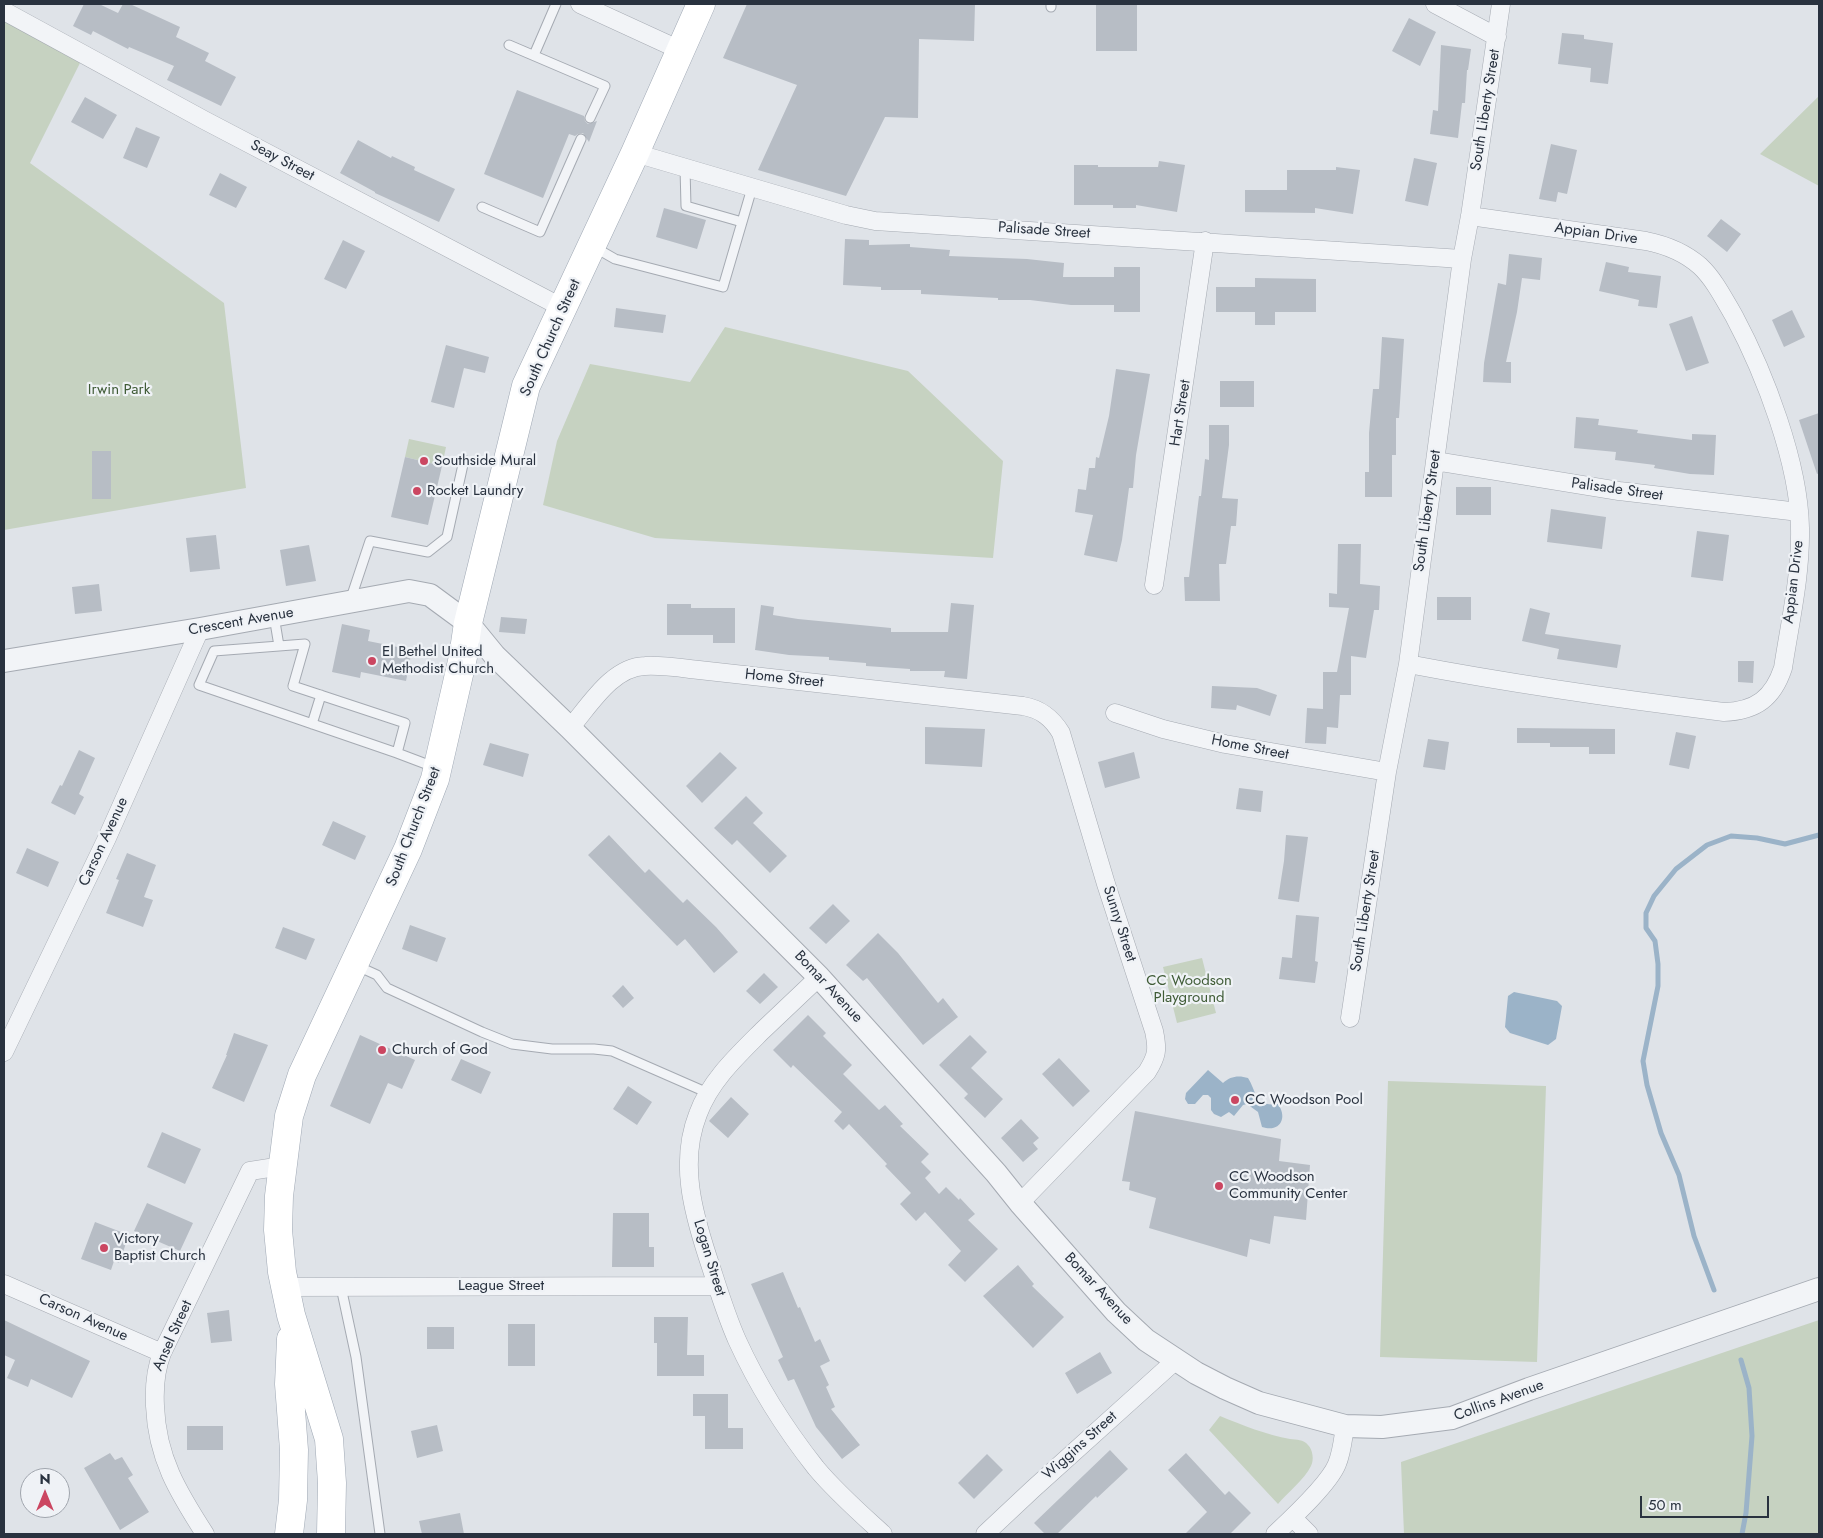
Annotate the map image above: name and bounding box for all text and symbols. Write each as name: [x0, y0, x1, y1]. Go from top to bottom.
street label: South Liberty Street: [1468, 48, 1504, 172]
street label: Seay Street: [247, 137, 317, 185]
street label: Palisade Street: [997, 219, 1091, 243]
street label: Appian Drive: [1553, 219, 1639, 249]
street label: South Church Street: [517, 277, 585, 399]
street label: Hart Street: [1167, 379, 1195, 447]
park label: Irwin Park: [88, 381, 150, 399]
street label: South Liberty Street: [1411, 449, 1445, 573]
place label: Southside Mural: [434, 452, 536, 470]
marker: Southside Mural: [418, 455, 430, 467]
street label: Palisade Street: [1570, 475, 1664, 505]
place label: Rocket Laundry: [427, 482, 523, 500]
marker: Rocket Laundry: [411, 485, 423, 497]
street label: Appian Drive: [1780, 539, 1808, 625]
street label: Crescent Avenue: [187, 604, 295, 640]
place label: El Bethel United Methodist Church: [382, 643, 494, 678]
marker: El Bethel United Methodist Church: [366, 655, 378, 667]
street label: Home Street: [744, 666, 824, 692]
street label: Home Street: [1210, 732, 1290, 764]
street label: South Church Street: [383, 765, 445, 889]
street label: Carson Avenue: [76, 795, 132, 889]
street label: South Liberty Street: [1348, 849, 1384, 973]
street label: Sunny Street: [1098, 884, 1140, 964]
street label: Bomar Avenue: [790, 947, 866, 1027]
park label: CC Woodson Playground: [1146, 972, 1232, 1007]
place label: Church of God: [392, 1041, 488, 1059]
marker: Church of God: [376, 1044, 388, 1056]
place label: CC Woodson Pool: [1245, 1091, 1363, 1109]
marker: CC Woodson Pool: [1229, 1094, 1241, 1106]
place label: CC Woodson Community Center: [1229, 1168, 1348, 1203]
marker: CC Woodson Community Center: [1213, 1180, 1225, 1192]
street label: Logan Street: [689, 1218, 729, 1298]
place label: Victory Baptist Church: [114, 1230, 206, 1265]
marker: Victory Baptist Church: [98, 1242, 110, 1254]
street label: Bomar Avenue: [1060, 1249, 1136, 1329]
street label: League Street: [458, 1277, 544, 1295]
street label: Carson Avenue: [36, 1290, 130, 1346]
street label: Ansel Street: [149, 1298, 197, 1374]
street label: Collins Avenue: [1452, 1376, 1546, 1426]
street label: Wiggins Street: [1039, 1408, 1121, 1484]
north arrow: [20, 1468, 70, 1518]
text: N: [39, 1469, 51, 1489]
scale bar: [1643, 1486, 1772, 1518]
text: 50 m: [1648, 1494, 1682, 1516]

